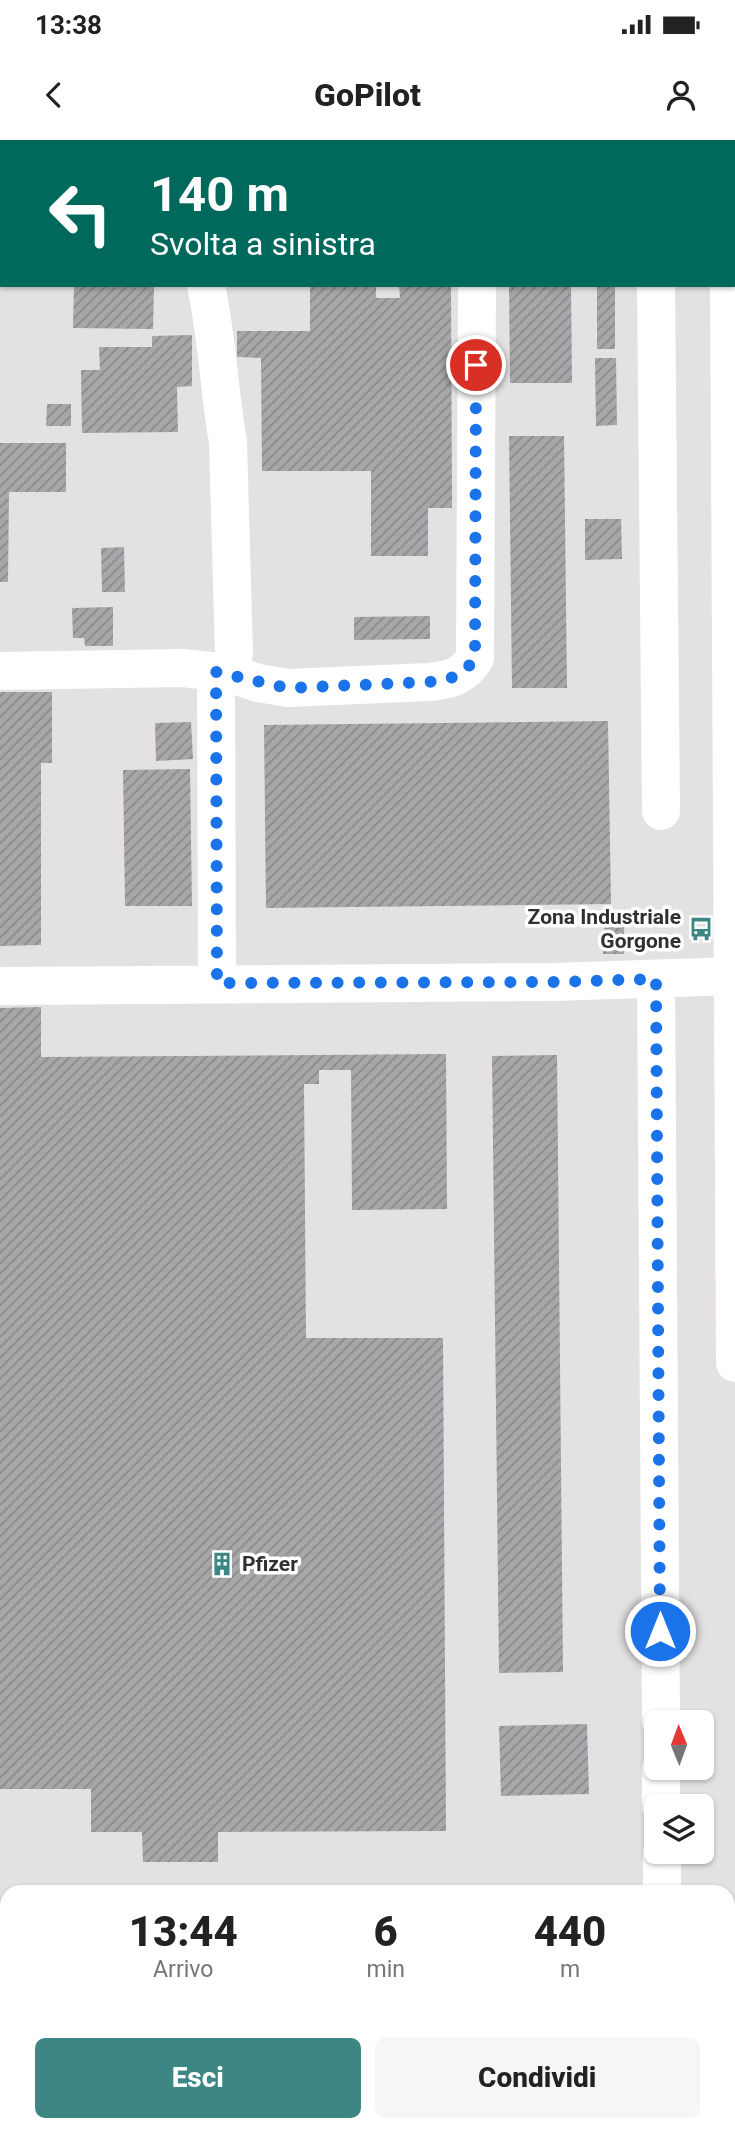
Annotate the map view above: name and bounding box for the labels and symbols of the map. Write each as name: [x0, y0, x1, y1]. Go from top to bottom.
pin: [446, 335, 506, 395]
place label: Zona Industriale Gorgone: [528, 905, 681, 953]
bus stop icon: Zona Industriale Gorgone: [687, 915, 715, 943]
building icon: Pfizer: [208, 1550, 236, 1578]
place label: Pfizer: [242, 1552, 298, 1576]
position arrow: [623, 1594, 697, 1668]
north arrow: [644, 1710, 714, 1780]

